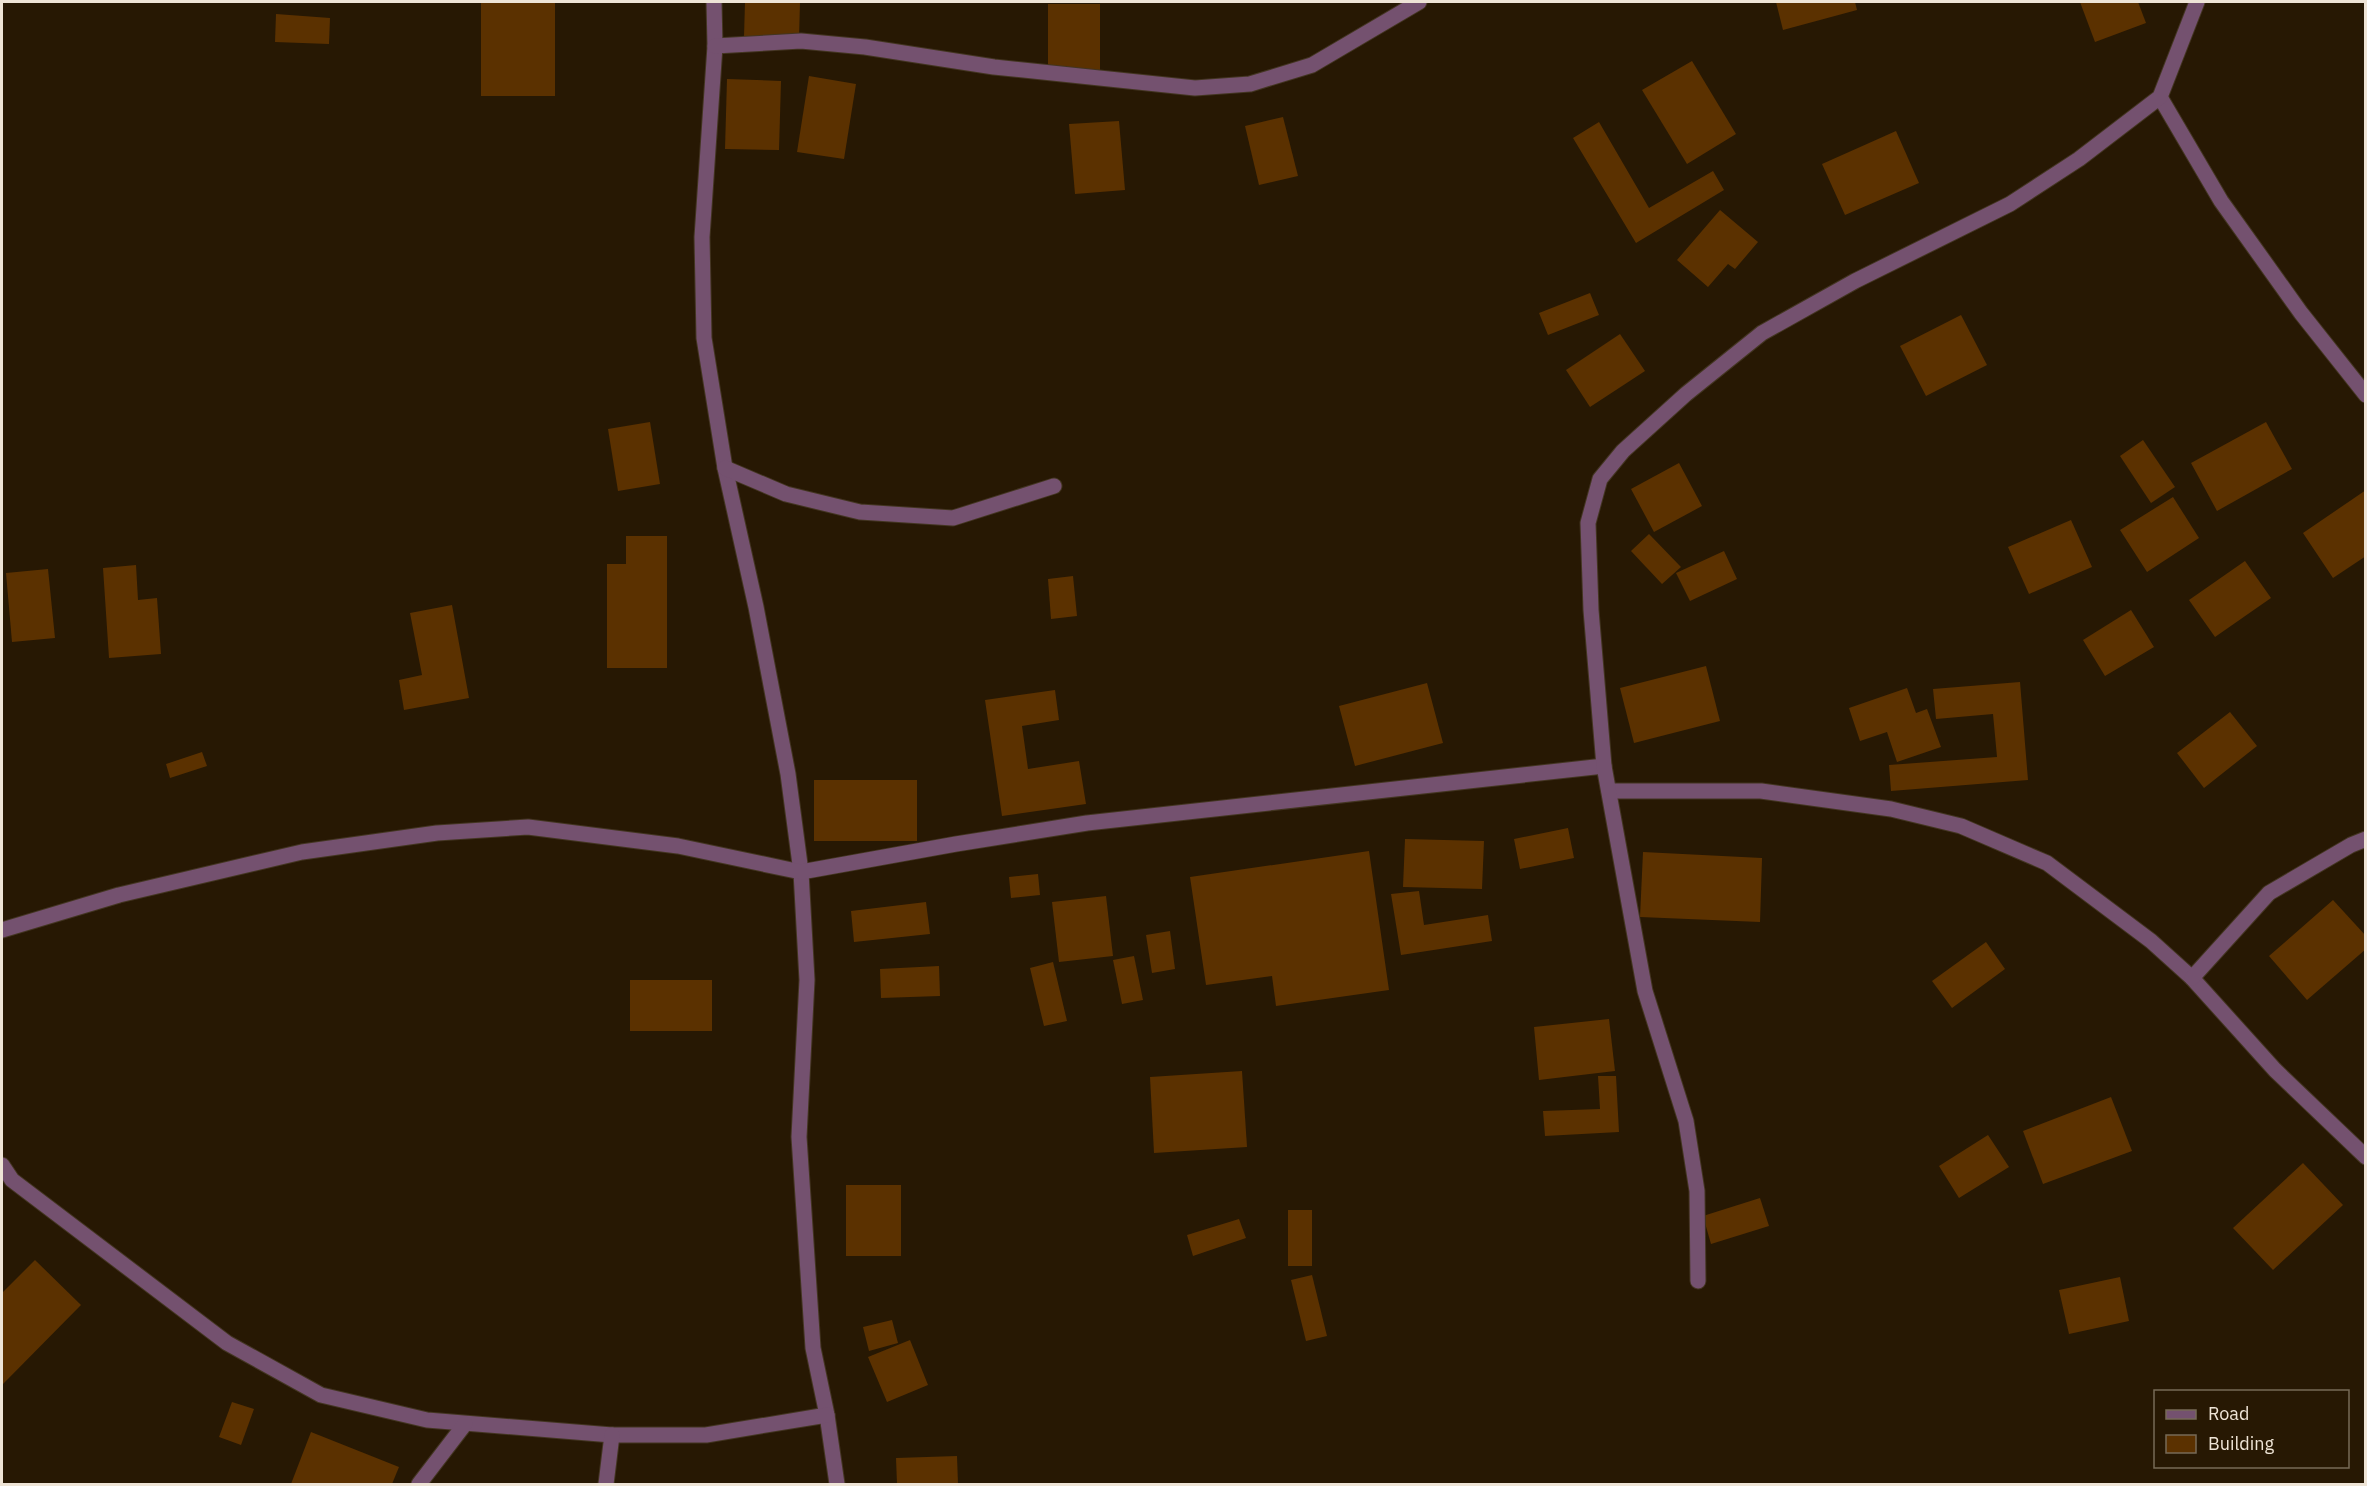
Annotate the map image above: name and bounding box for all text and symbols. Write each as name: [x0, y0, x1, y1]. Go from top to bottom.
legend: [2154, 1390, 2349, 1468]
text: Road: [2208, 1402, 2249, 1425]
text: Building: [2208, 1432, 2275, 1455]

